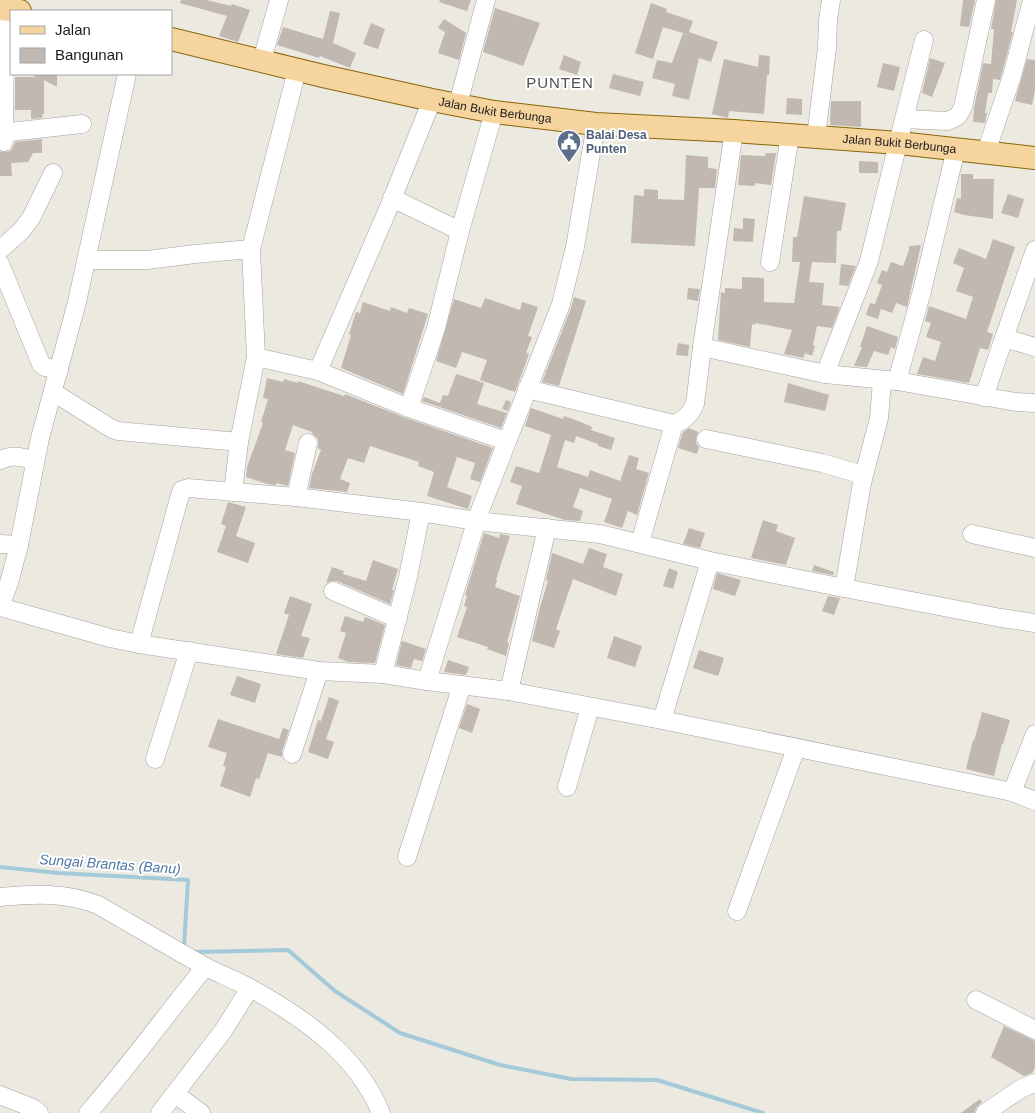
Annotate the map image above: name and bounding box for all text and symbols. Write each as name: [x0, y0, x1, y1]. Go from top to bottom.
legend: [10, 10, 172, 75]
text: Jalan: [55, 21, 91, 38]
text: Bangunan: [55, 46, 123, 63]
district label: PUNTEN: [526, 74, 594, 91]
street label: Jalan Bukit Berbunga: [437, 94, 553, 126]
place label: Balai Desa Punten: [586, 128, 647, 156]
public building icon: Balai Desa Punten: [556, 129, 582, 163]
street label: Jalan Bukit Berbunga: [842, 132, 957, 156]
water label: Sungai Brantas (Banu): [39, 851, 181, 877]

